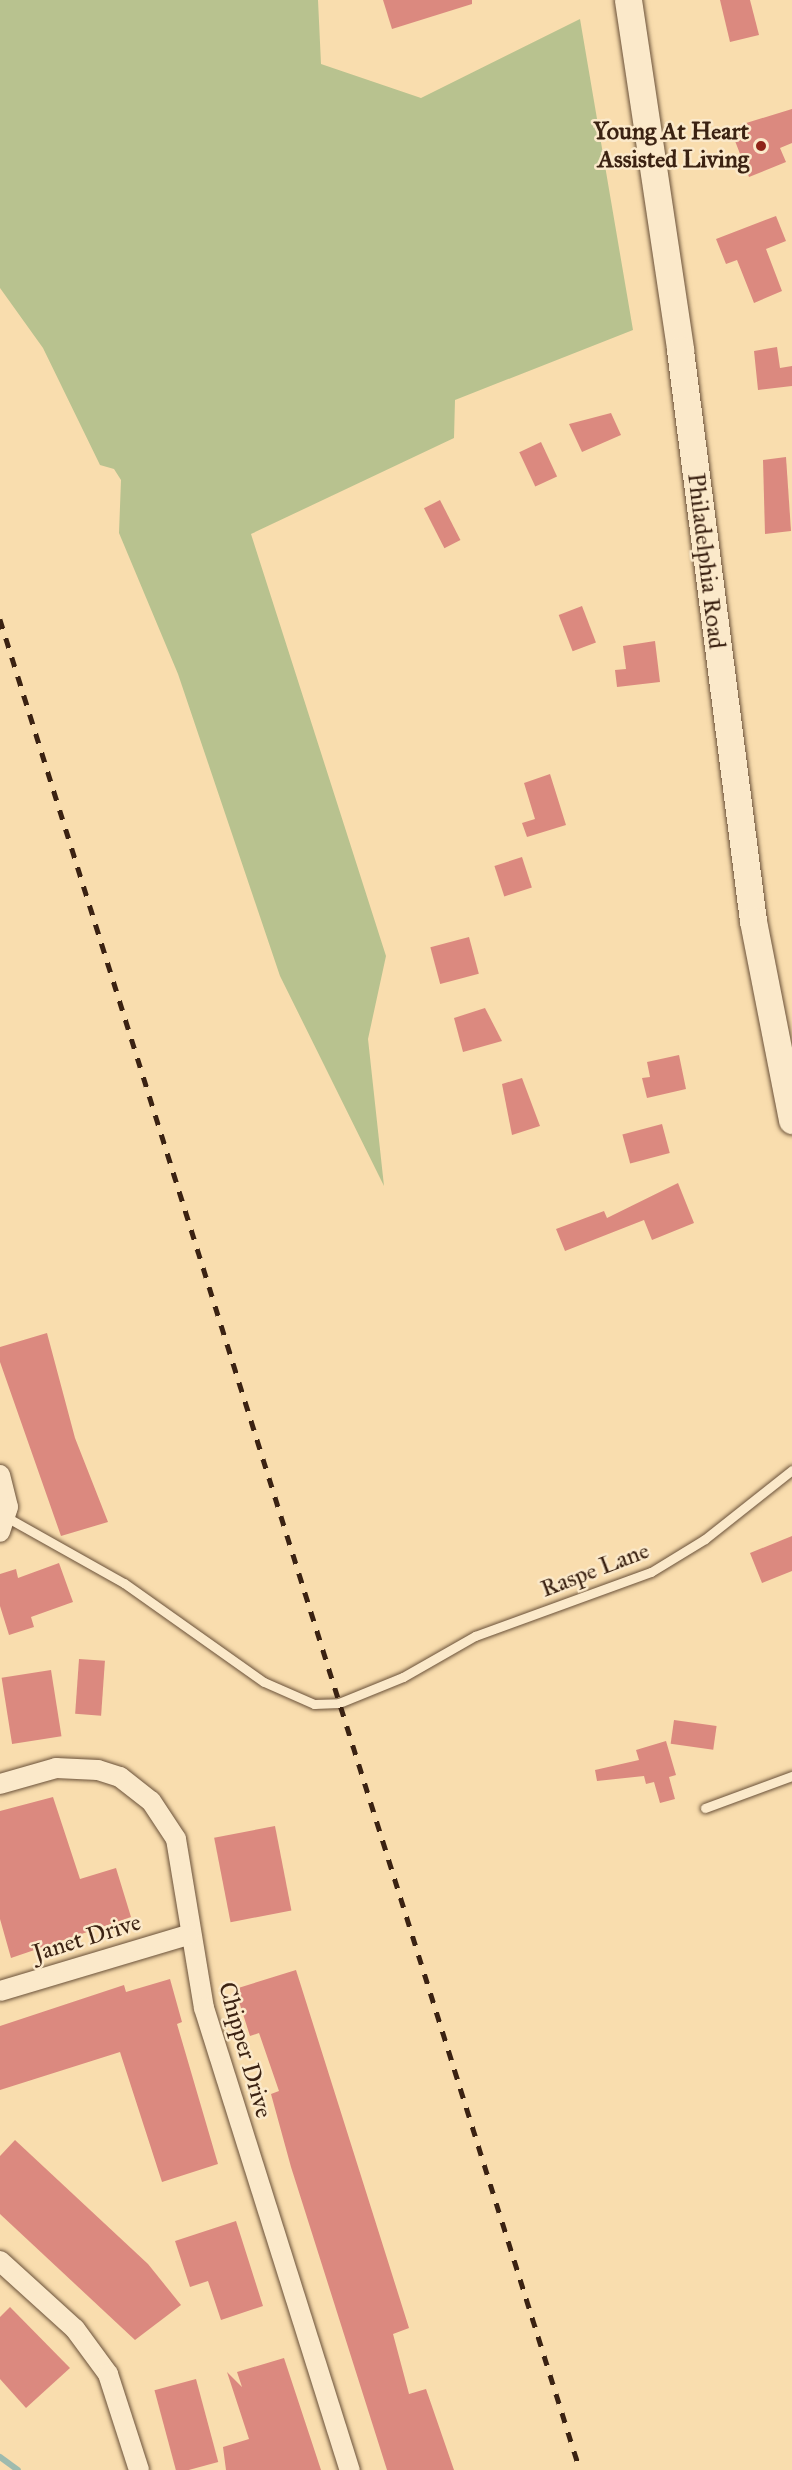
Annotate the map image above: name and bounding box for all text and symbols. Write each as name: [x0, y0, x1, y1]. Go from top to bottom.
place label: Young At Heart Assisted Living: [593, 118, 749, 174]
marker: Young At Heart Assisted Living: [754, 139, 768, 153]
street label: Philadelphia Road: [681, 471, 731, 651]
street label: Raspe Lane: [537, 1536, 653, 1604]
street label: Janet Drive: [30, 1908, 144, 1968]
street label: Chipper Drive: [212, 1979, 278, 2121]

